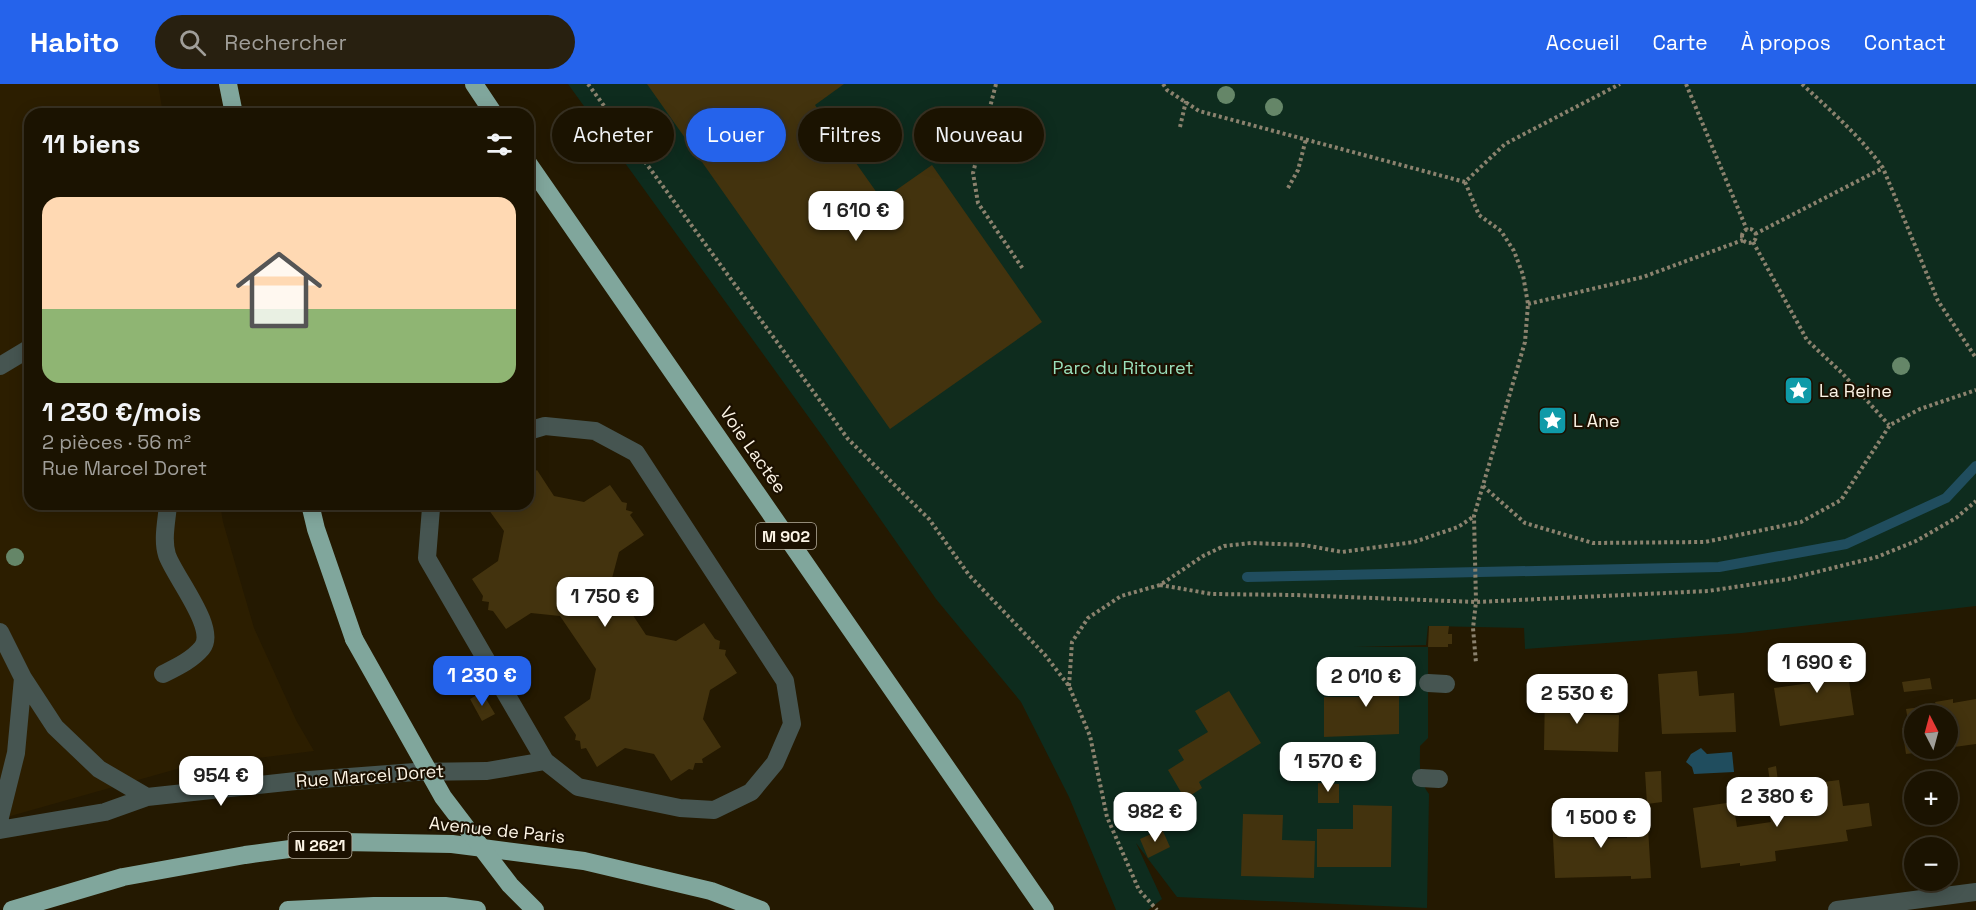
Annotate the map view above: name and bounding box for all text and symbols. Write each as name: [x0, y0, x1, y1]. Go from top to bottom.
search box: [155, 15, 575, 69]
text: Habito: [30, 24, 119, 60]
icon: search: [176, 26, 209, 59]
text: Rechercher: [224, 28, 347, 56]
text: Accueil: [1546, 29, 1620, 56]
text: Carte: [1653, 29, 1708, 56]
text: À propos: [1741, 29, 1831, 56]
text: Contact: [1864, 29, 1946, 56]
chip: Acheter: [552, 108, 674, 162]
chip: Louer: [686, 108, 786, 162]
chip: Filtres: [798, 108, 902, 162]
chip: Nouveau: [914, 108, 1044, 162]
text: 11 biens: [42, 127, 140, 161]
icon: filters: [483, 128, 516, 161]
pin: 1 610 €: [801, 191, 911, 242]
text: 1 610 €: [822, 197, 890, 223]
icon: home: [225, 236, 333, 344]
park label: Parc du Ritouret: [1053, 356, 1193, 379]
place icon: La Reine: [1782, 375, 1814, 407]
place label: La Reine: [1819, 379, 1892, 402]
text: 1 230 €/mois: [42, 395, 201, 429]
street label: Voie Lactée: [715, 402, 792, 498]
place icon: L Ane: [1536, 405, 1568, 437]
place label: L Ane: [1573, 409, 1620, 432]
text: 2 pièces · 56 m²: [42, 429, 191, 455]
text: Rue Marcel Doret: [42, 455, 207, 481]
road number: M 902: [756, 523, 816, 549]
pin: 1 750 €: [550, 577, 660, 628]
text: 1 750 €: [571, 583, 639, 609]
pin: 1 690 €: [1762, 643, 1872, 694]
text: 1 690 €: [1782, 649, 1852, 675]
pin: 1 230 €: [427, 656, 537, 707]
pin: 2 010 €: [1311, 657, 1421, 708]
text: 1 230 €: [447, 662, 517, 688]
text: 2 010 €: [1331, 663, 1401, 689]
pin: 2 530 €: [1522, 674, 1632, 725]
text: 2 530 €: [1541, 680, 1613, 706]
north arrow: [1904, 705, 1958, 759]
map controls: [1904, 705, 1958, 891]
pin: 1 570 €: [1273, 742, 1383, 793]
text: 1 570 €: [1294, 748, 1362, 774]
pin: 954 €: [179, 756, 263, 807]
street label: Rue Marcel Doret: [295, 759, 445, 792]
text: 954 €: [193, 762, 249, 788]
button: +: [1904, 771, 1958, 825]
pin: 2 380 €: [1722, 777, 1832, 828]
text: 2 380 €: [1741, 783, 1813, 809]
pin: 982 €: [1113, 792, 1197, 843]
text: 982 €: [1128, 798, 1182, 824]
pin: 1 500 €: [1546, 798, 1656, 849]
text: 1 500 €: [1566, 804, 1636, 830]
street label: Avenue de Paris: [428, 811, 566, 848]
road number: N 2621: [288, 832, 352, 858]
button: −: [1904, 837, 1958, 891]

